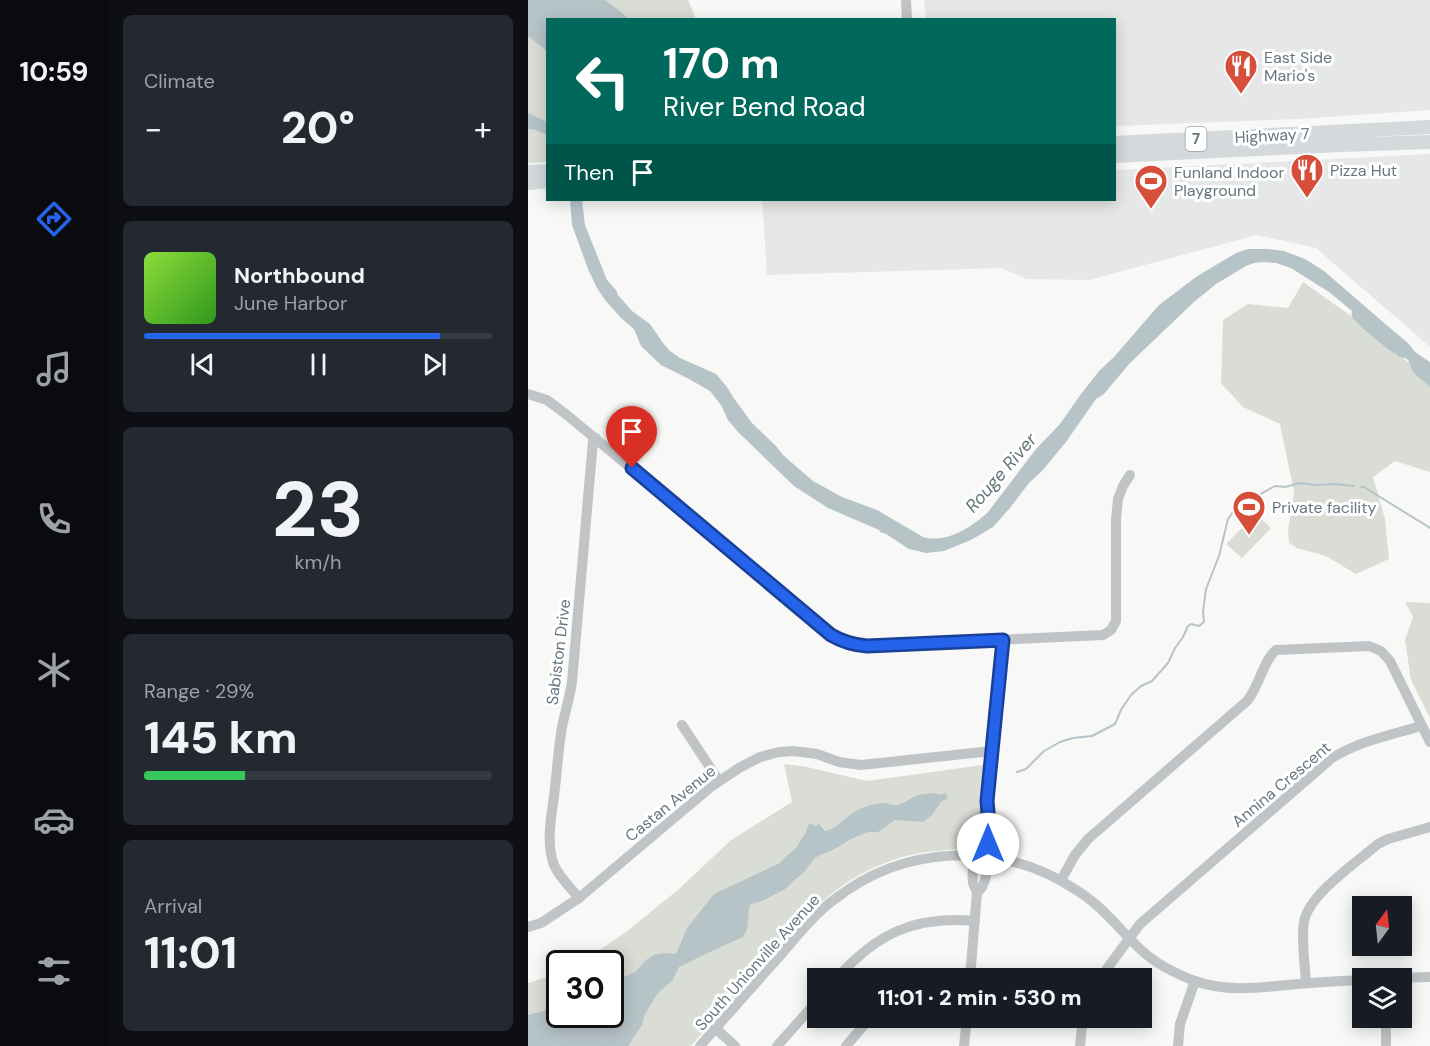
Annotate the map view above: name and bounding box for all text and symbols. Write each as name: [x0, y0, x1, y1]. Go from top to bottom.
text: 170 m: [663, 36, 780, 91]
icon: left: [564, 42, 642, 120]
place label: East Side Mario's: [1264, 47, 1332, 86]
restaurant icon: East Side Mario's: [1223, 48, 1259, 95]
text: 10:59: [20, 54, 89, 89]
text: Climate: [144, 68, 215, 94]
text: River Bend Road: [663, 89, 866, 124]
text: 20°: [281, 98, 355, 157]
text: −: [144, 107, 162, 150]
text: +: [474, 107, 492, 150]
street label: Highway 7: [1234, 123, 1310, 148]
road number: 7: [1186, 127, 1206, 151]
restaurant icon: Pizza Hut: [1289, 152, 1325, 199]
icon: arrive: [626, 156, 659, 189]
text: Then: [564, 158, 614, 187]
place label: Pizza Hut: [1330, 160, 1397, 181]
place label: Funland Indoor Playground: [1174, 162, 1285, 201]
sports icon: Funland Indoor Playground: [1133, 163, 1169, 210]
icon: directions: [33, 198, 75, 240]
text: Northbound: [234, 261, 365, 290]
text: June Harbor: [234, 290, 347, 316]
icon: music: [33, 348, 75, 390]
icon: previous: [186, 348, 219, 381]
icon: pause: [302, 348, 335, 381]
icon: next: [418, 348, 451, 381]
pin: [606, 406, 657, 468]
icon: arrive: [615, 415, 648, 448]
water label: Rouge River: [960, 427, 1043, 518]
text: 23: [272, 459, 364, 560]
sports icon: Private facility: [1231, 489, 1267, 536]
place label: Private facility: [1272, 497, 1376, 518]
icon: phone: [33, 498, 75, 540]
text: km/h: [294, 549, 342, 575]
street label: Sabiston Drive: [542, 598, 575, 706]
icon: climate: [33, 649, 75, 691]
text: Range · 29%: [144, 678, 254, 704]
text: 145 km: [144, 708, 298, 767]
street label: Annina Crescent: [1228, 737, 1335, 832]
street label: Castan Avenue: [621, 760, 720, 846]
icon: car: [33, 799, 75, 841]
position arrow: [956, 812, 1020, 876]
street label: South Unionville Avenue: [690, 890, 824, 1035]
text: Arrival: [144, 893, 202, 919]
north arrow: [1352, 896, 1412, 956]
map controls: [1352, 896, 1412, 1028]
text: 11:01: [144, 923, 237, 982]
icon: filters: [33, 950, 75, 992]
speed limit sign: 30: [546, 950, 624, 1028]
button: layers: [1352, 968, 1412, 1028]
text: 11:01 · 2 min · 530 m: [877, 983, 1082, 1012]

